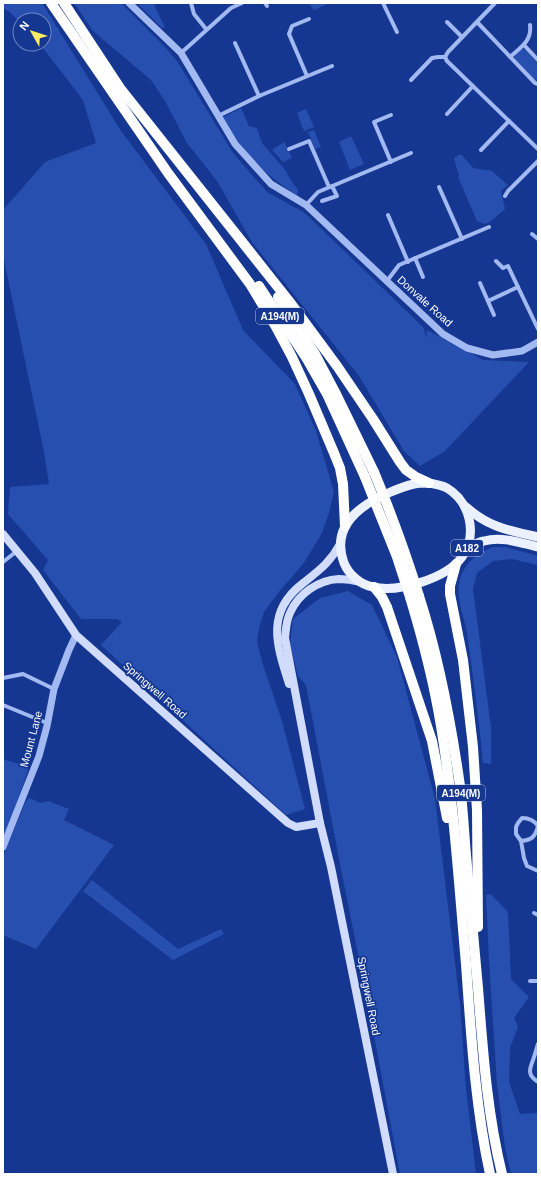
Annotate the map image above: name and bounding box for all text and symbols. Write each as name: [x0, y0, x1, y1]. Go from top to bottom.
north arrow: [12, 12, 52, 52]
text: N: [17, 19, 31, 33]
street label: Donvale Road: [395, 273, 455, 329]
road number: A194(M): [256, 308, 304, 324]
road number: A182: [451, 540, 483, 556]
street label: Springwell Road: [121, 659, 189, 721]
street label: Mount Lane: [18, 709, 44, 769]
road number: A194(M): [437, 785, 485, 801]
street label: Springwell Road: [355, 956, 383, 1036]

